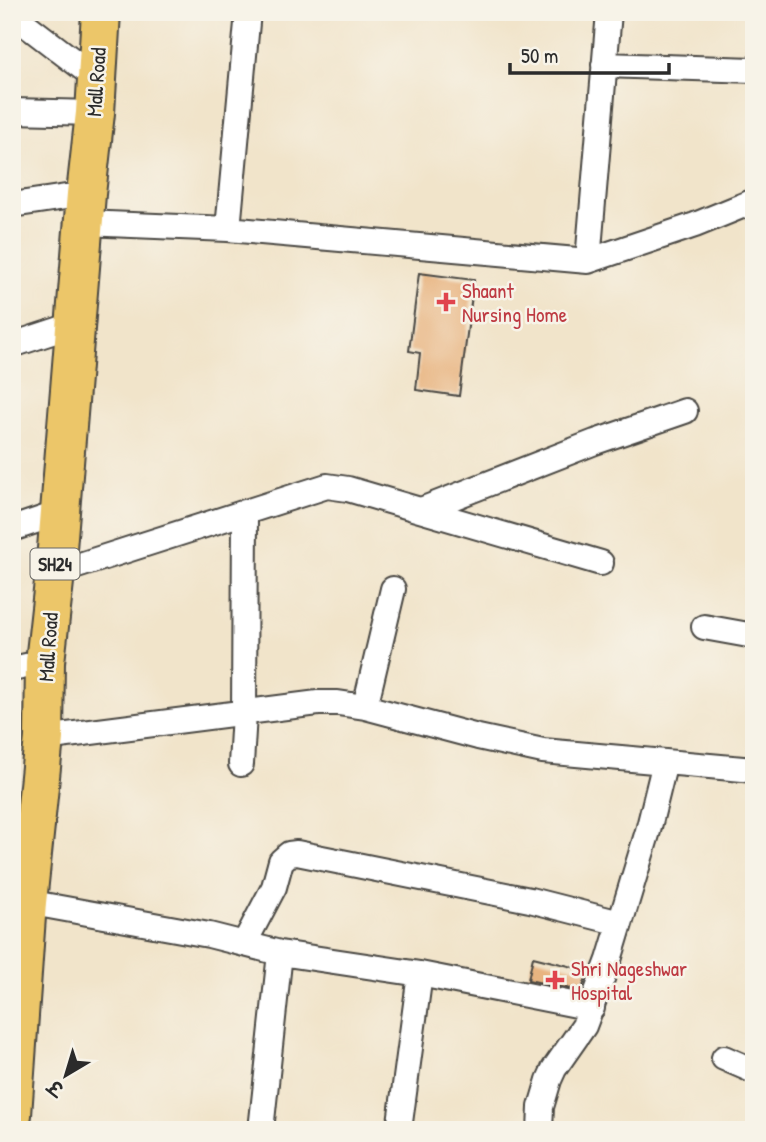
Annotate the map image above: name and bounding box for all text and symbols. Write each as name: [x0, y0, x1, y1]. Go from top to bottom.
scale bar: [510, 32, 670, 76]
text: 50 m: [521, 41, 558, 70]
street label: Mall Road: [79, 47, 113, 117]
place label: Shaant Nursing Home: [462, 276, 567, 329]
marker: Shaant Nursing Home: [436, 292, 456, 312]
road number: SH24: [30, 548, 80, 580]
street label: Mall Road: [31, 612, 65, 682]
place label: Shri Nageshwar Hospital: [571, 954, 687, 1007]
marker: Shri Nageshwar Hospital: [545, 970, 565, 990]
north arrow: [32, 1040, 102, 1110]
text: उ: [41, 1073, 70, 1104]

